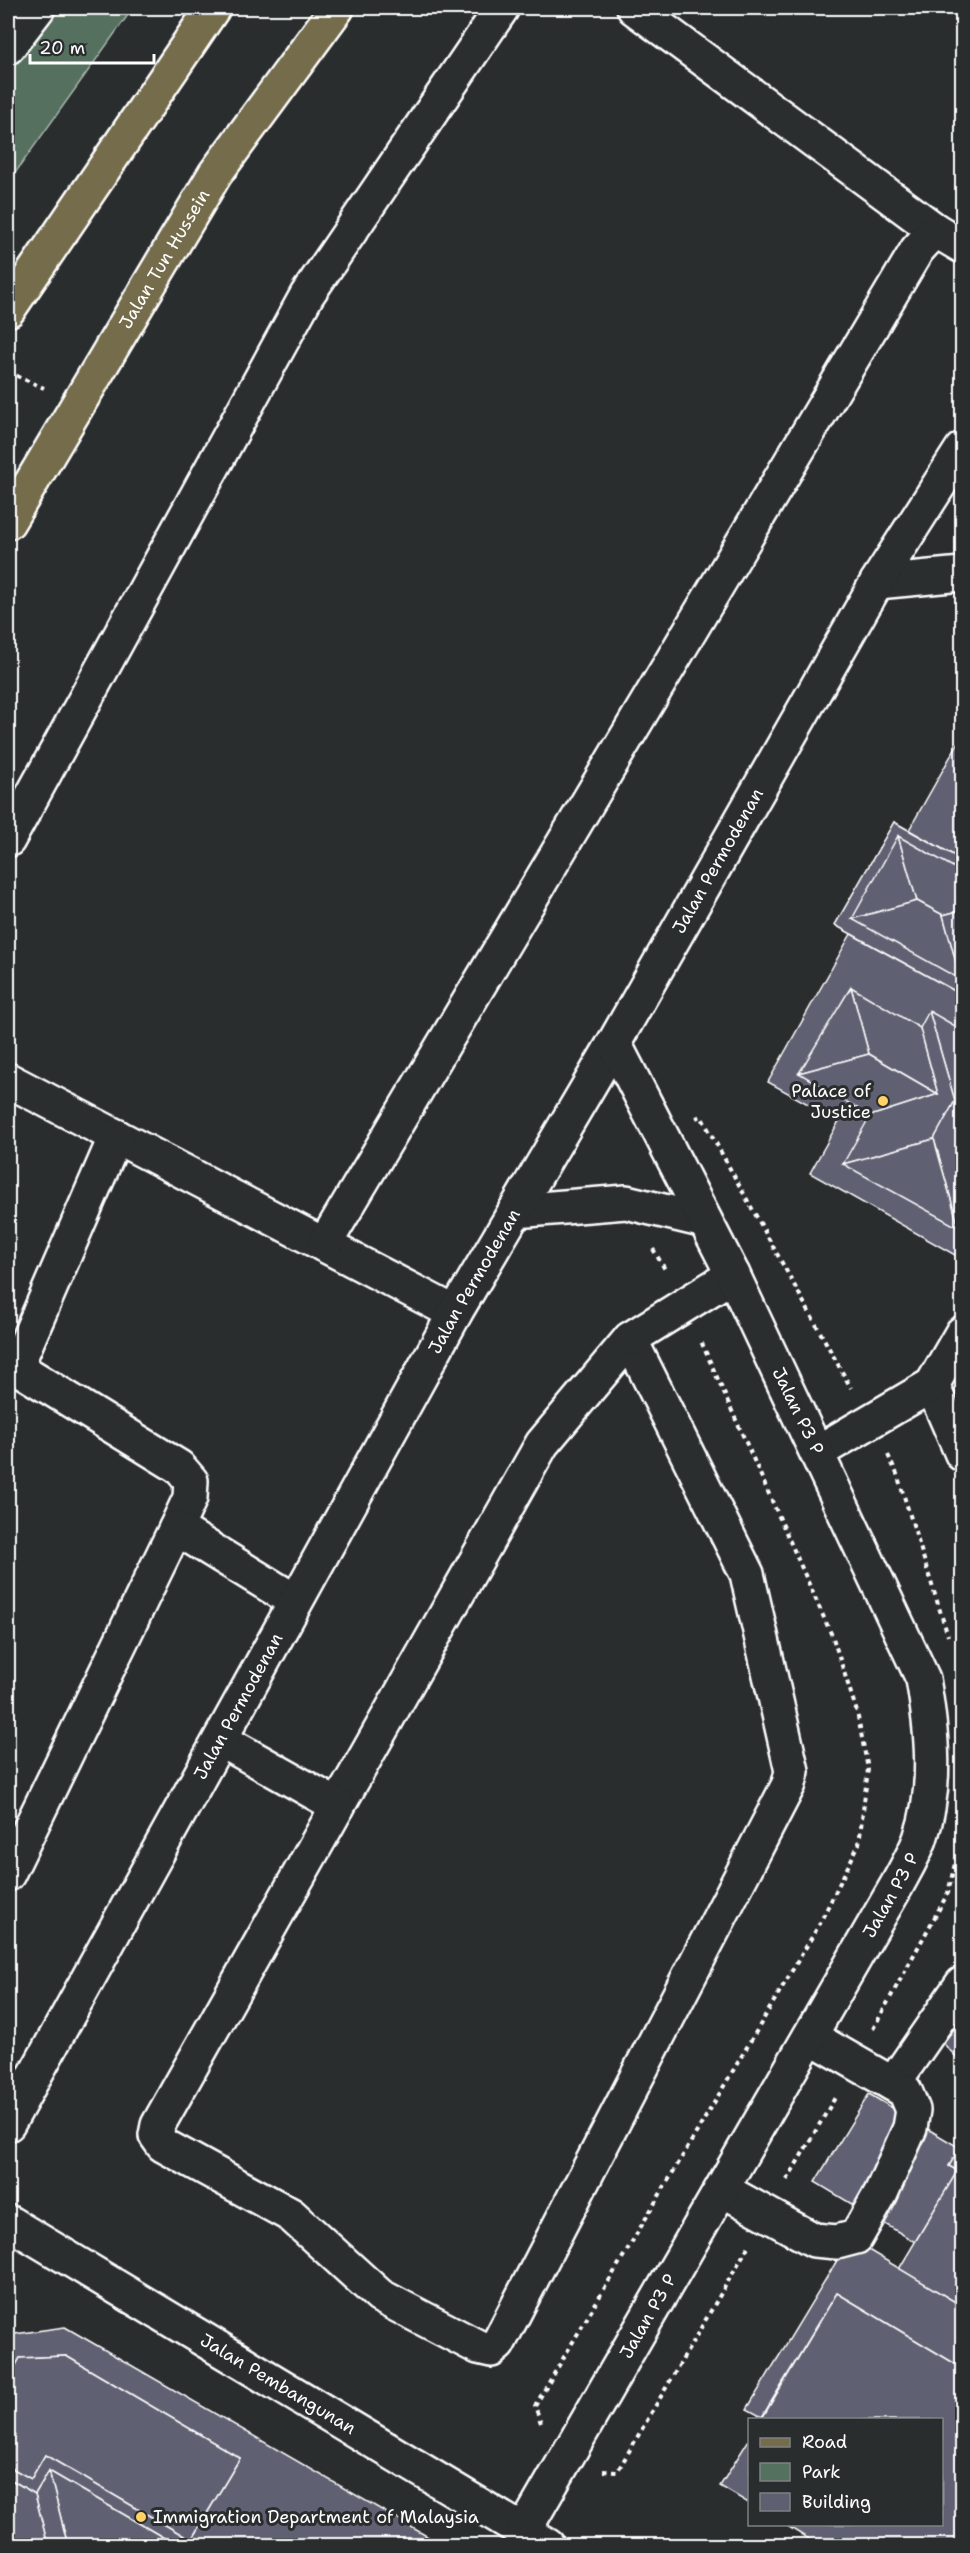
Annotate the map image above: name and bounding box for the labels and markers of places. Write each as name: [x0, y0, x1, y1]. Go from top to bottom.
place label: Palace of Justice: [791, 1079, 871, 1124]
marker: Palace of Justice: [876, 1094, 890, 1108]
place label: Immigration Department of Malaysia: [153, 2505, 479, 2529]
marker: Immigration Department of Malaysia: [134, 2510, 148, 2524]

